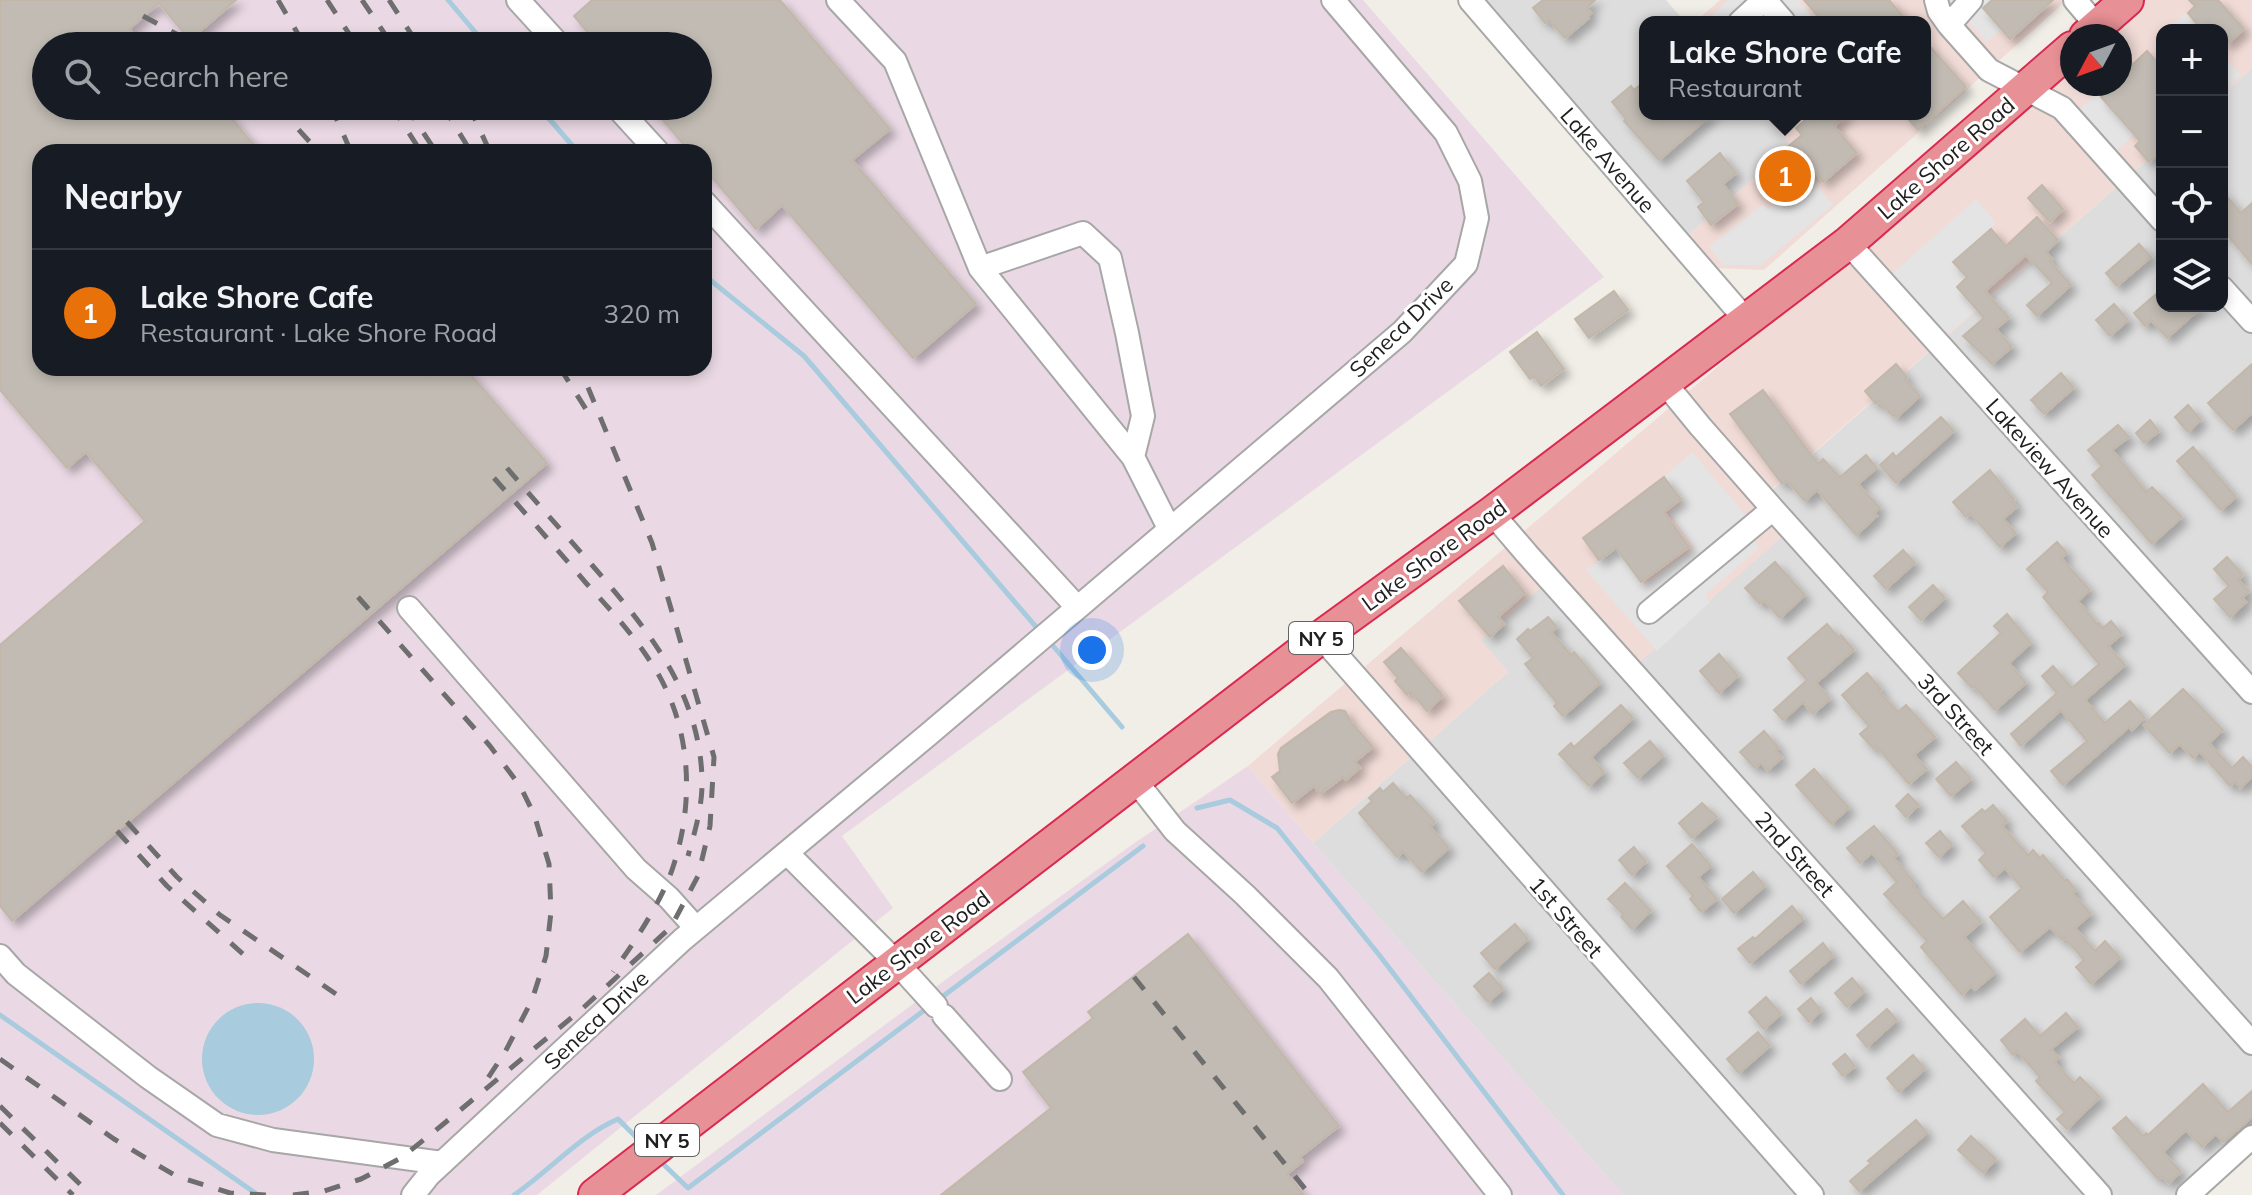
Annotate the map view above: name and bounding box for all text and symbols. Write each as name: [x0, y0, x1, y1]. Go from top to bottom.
popup: [1639, 16, 1931, 120]
north arrow: [2060, 24, 2132, 96]
map controls: [2156, 24, 2228, 312]
button: +: [2156, 24, 2228, 96]
search box: [32, 32, 712, 120]
text: Lake Shore Cafe: [1668, 33, 1902, 71]
icon: search: [60, 54, 104, 98]
text: Search here: [124, 57, 289, 95]
text: Restaurant: [1668, 71, 1802, 104]
street label: Lake Shore Road: [1872, 91, 2020, 225]
button: −: [2156, 96, 2228, 168]
street label: Lake Avenue: [1555, 102, 1661, 218]
pin: 1: [1759, 146, 1811, 206]
button: locate: [2156, 168, 2228, 240]
text: Nearby: [64, 175, 182, 218]
button: layers: [2156, 240, 2228, 312]
street label: Seneca Drive: [1343, 271, 1459, 383]
text: Lake Shore Cafe: [140, 278, 373, 316]
text: 1: [82, 297, 98, 330]
text: 320 m: [604, 297, 680, 330]
text: Restaurant · Lake Shore Road: [140, 316, 497, 349]
street label: Lakeview Avenue: [1980, 392, 2120, 544]
street label: Lake Shore Road: [1356, 493, 1512, 617]
road number: NY 5: [1289, 622, 1353, 654]
your location: [1072, 630, 1112, 670]
street label: 3rd Street: [1912, 667, 2000, 761]
street label: 2nd Street: [1749, 805, 1841, 903]
street label: 1st Street: [1523, 871, 1609, 963]
street label: Lake Shore Road: [841, 884, 995, 1010]
street label: Seneca Drive: [538, 964, 654, 1076]
road number: NY 5: [635, 1124, 699, 1156]

